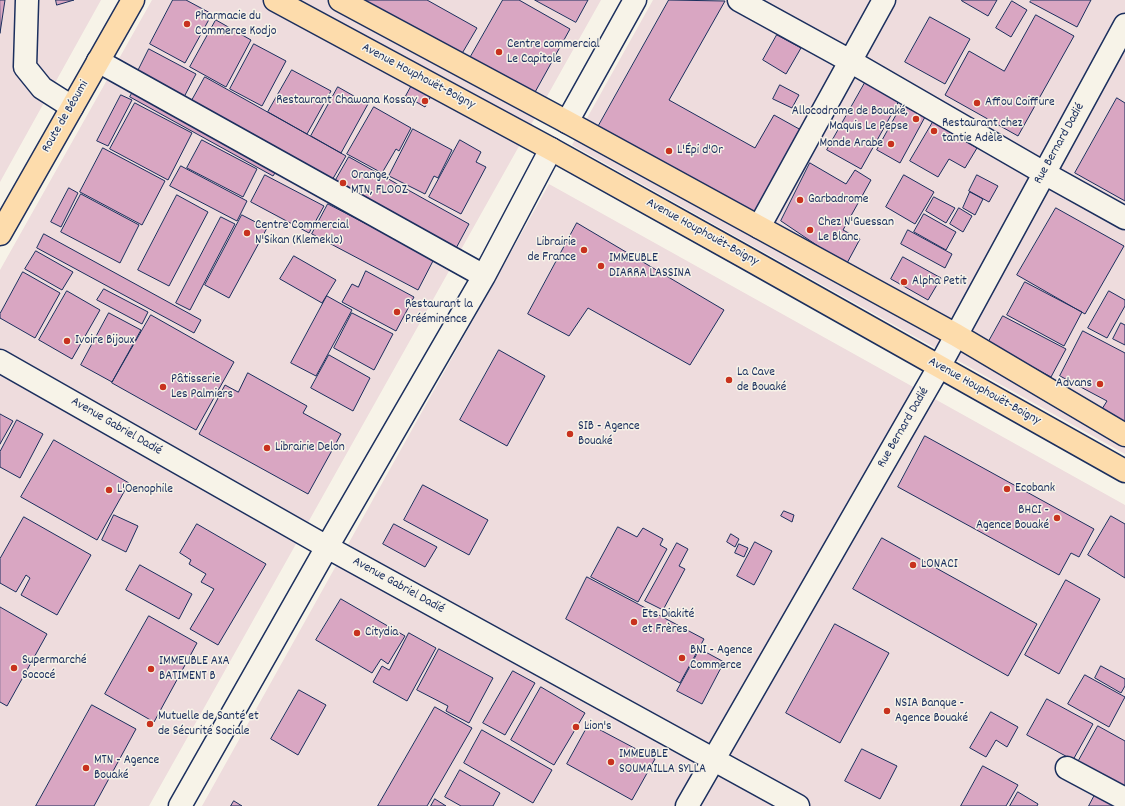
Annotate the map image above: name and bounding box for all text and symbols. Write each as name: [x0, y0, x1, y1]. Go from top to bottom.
place label: Pharmacie du Commerce Kodjo: [195, 9, 277, 40]
marker: Pharmacie du Commerce Kodjo: [182, 19, 192, 29]
place label: Centre commercial Le Capitole: [507, 37, 600, 68]
street label: Avenue Houphouët-Boigny: [359, 41, 477, 113]
marker: Centre commercial Le Capitole: [494, 47, 504, 57]
street label: Route de Béoumi: [39, 78, 93, 156]
place label: Restaurant Chawana Kossay: [276, 93, 417, 109]
place label: Affou Coiffure: [985, 95, 1055, 111]
marker: Restaurant Chawana Kossay: [420, 96, 430, 106]
marker: Affou Coiffure: [972, 98, 982, 108]
street label: Rue Bernard Dadié: [1031, 101, 1089, 187]
place label: Allocodrome de Bouaké, Maquis Le Pepse: [792, 104, 908, 135]
marker: Allocodrome de Bouaké, Maquis Le Pepse: [911, 114, 921, 124]
place label: Restaurant chez tantie Adèle: [942, 116, 1023, 147]
marker: Restaurant chez tantie Adèle: [929, 126, 939, 136]
place label: Monde Arabe: [819, 136, 883, 152]
marker: Monde Arabe: [886, 139, 896, 149]
place label: L'Épi d'Or: [677, 143, 723, 159]
marker: L'Épi d'Or: [664, 146, 674, 156]
place label: Orange, MTN, FLOOZ: [351, 168, 407, 199]
marker: Orange, MTN, FLOOZ: [338, 178, 348, 188]
place label: Garbadrome: [808, 192, 869, 208]
marker: Garbadrome: [795, 195, 805, 205]
street label: Avenue Houphouët-Boigny: [643, 196, 761, 270]
place label: Chez N'Guessan Le Blanc: [818, 215, 894, 246]
place label: Centre Commercial N'Sikan (Klemeklo): [255, 218, 349, 249]
marker: Chez N'Guessan Le Blanc: [805, 225, 815, 235]
marker: Centre Commercial N'Sikan (Klemeklo): [242, 228, 252, 238]
place label: Librairie de France: [528, 235, 576, 266]
marker: Librairie de France: [579, 245, 589, 255]
place label: IMMEUBLE DIARRA LASSINA: [609, 251, 691, 282]
marker: IMMEUBLE DIARRA LASSINA: [596, 261, 606, 271]
place label: Alpha Petit: [912, 274, 967, 290]
marker: Alpha Petit: [899, 277, 909, 287]
place label: Restaurant la Prééminence: [405, 297, 473, 328]
marker: Restaurant la Prééminence: [392, 307, 402, 317]
place label: Ivoire Bijoux: [75, 333, 134, 349]
marker: Ivoire Bijoux: [62, 336, 72, 346]
street label: Avenue Houphouët-Boigny: [925, 355, 1043, 429]
place label: La Cave de Bouaké: [737, 365, 786, 396]
place label: Pâtisserie Les Palmiers: [171, 372, 233, 403]
marker: La Cave de Bouaké: [724, 375, 734, 385]
place label: Advans: [1056, 376, 1092, 392]
marker: Advans: [1095, 379, 1105, 389]
marker: Pâtisserie Les Palmiers: [158, 382, 168, 392]
street label: Rue Bernard Dadié: [875, 385, 933, 471]
street label: Avenue Gabriel Dadié: [68, 395, 164, 459]
place label: SIB - Agence Bouaké: [578, 419, 640, 450]
marker: SIB - Agence Bouaké: [565, 429, 575, 439]
place label: Librairie Delon: [275, 440, 345, 456]
marker: Librairie Delon: [262, 443, 272, 453]
place label: Ecobank: [1015, 481, 1055, 497]
place label: L'Oenophile: [117, 482, 173, 498]
marker: Ecobank: [1002, 484, 1012, 494]
marker: L'Oenophile: [104, 485, 114, 495]
place label: BHCI - Agence Bouaké: [976, 503, 1049, 534]
marker: BHCI - Agence Bouaké: [1052, 513, 1062, 523]
street label: Avenue Gabriel Dadié: [349, 554, 447, 618]
place label: LONACI: [921, 557, 958, 573]
marker: LONACI: [908, 560, 918, 570]
place label: Ets Diakité et Frères: [642, 607, 694, 638]
marker: Ets Diakité et Frères: [629, 617, 639, 627]
place label: Citydia: [365, 625, 398, 641]
marker: Citydia: [352, 628, 362, 638]
place label: BNI - Agence Commerce: [690, 643, 752, 674]
place label: Supermarché Sococé: [22, 653, 87, 684]
marker: BNI - Agence Commerce: [677, 653, 687, 663]
place label: IMMEUBLE AXA BATIMENT B: [159, 654, 230, 685]
marker: Supermarché Sococé: [9, 663, 19, 673]
marker: IMMEUBLE AXA BATIMENT B: [146, 664, 156, 674]
place label: NSIA Banque - Agence Bouaké: [895, 696, 968, 727]
marker: NSIA Banque - Agence Bouaké: [882, 706, 892, 716]
place label: Mutuelle de Santé et de Sécurité Sociale: [158, 709, 259, 740]
marker: Mutuelle de Santé et de Sécurité Sociale: [145, 719, 155, 729]
place label: Lion's: [584, 719, 612, 735]
marker: Lion's: [571, 722, 581, 732]
place label: IMMEUBLE SOUMAILLA SYLLA: [619, 747, 706, 778]
place label: MTN - Agence Bouaké: [94, 753, 159, 784]
marker: IMMEUBLE SOUMAILLA SYLLA: [606, 757, 616, 767]
marker: MTN - Agence Bouaké: [81, 763, 91, 773]

